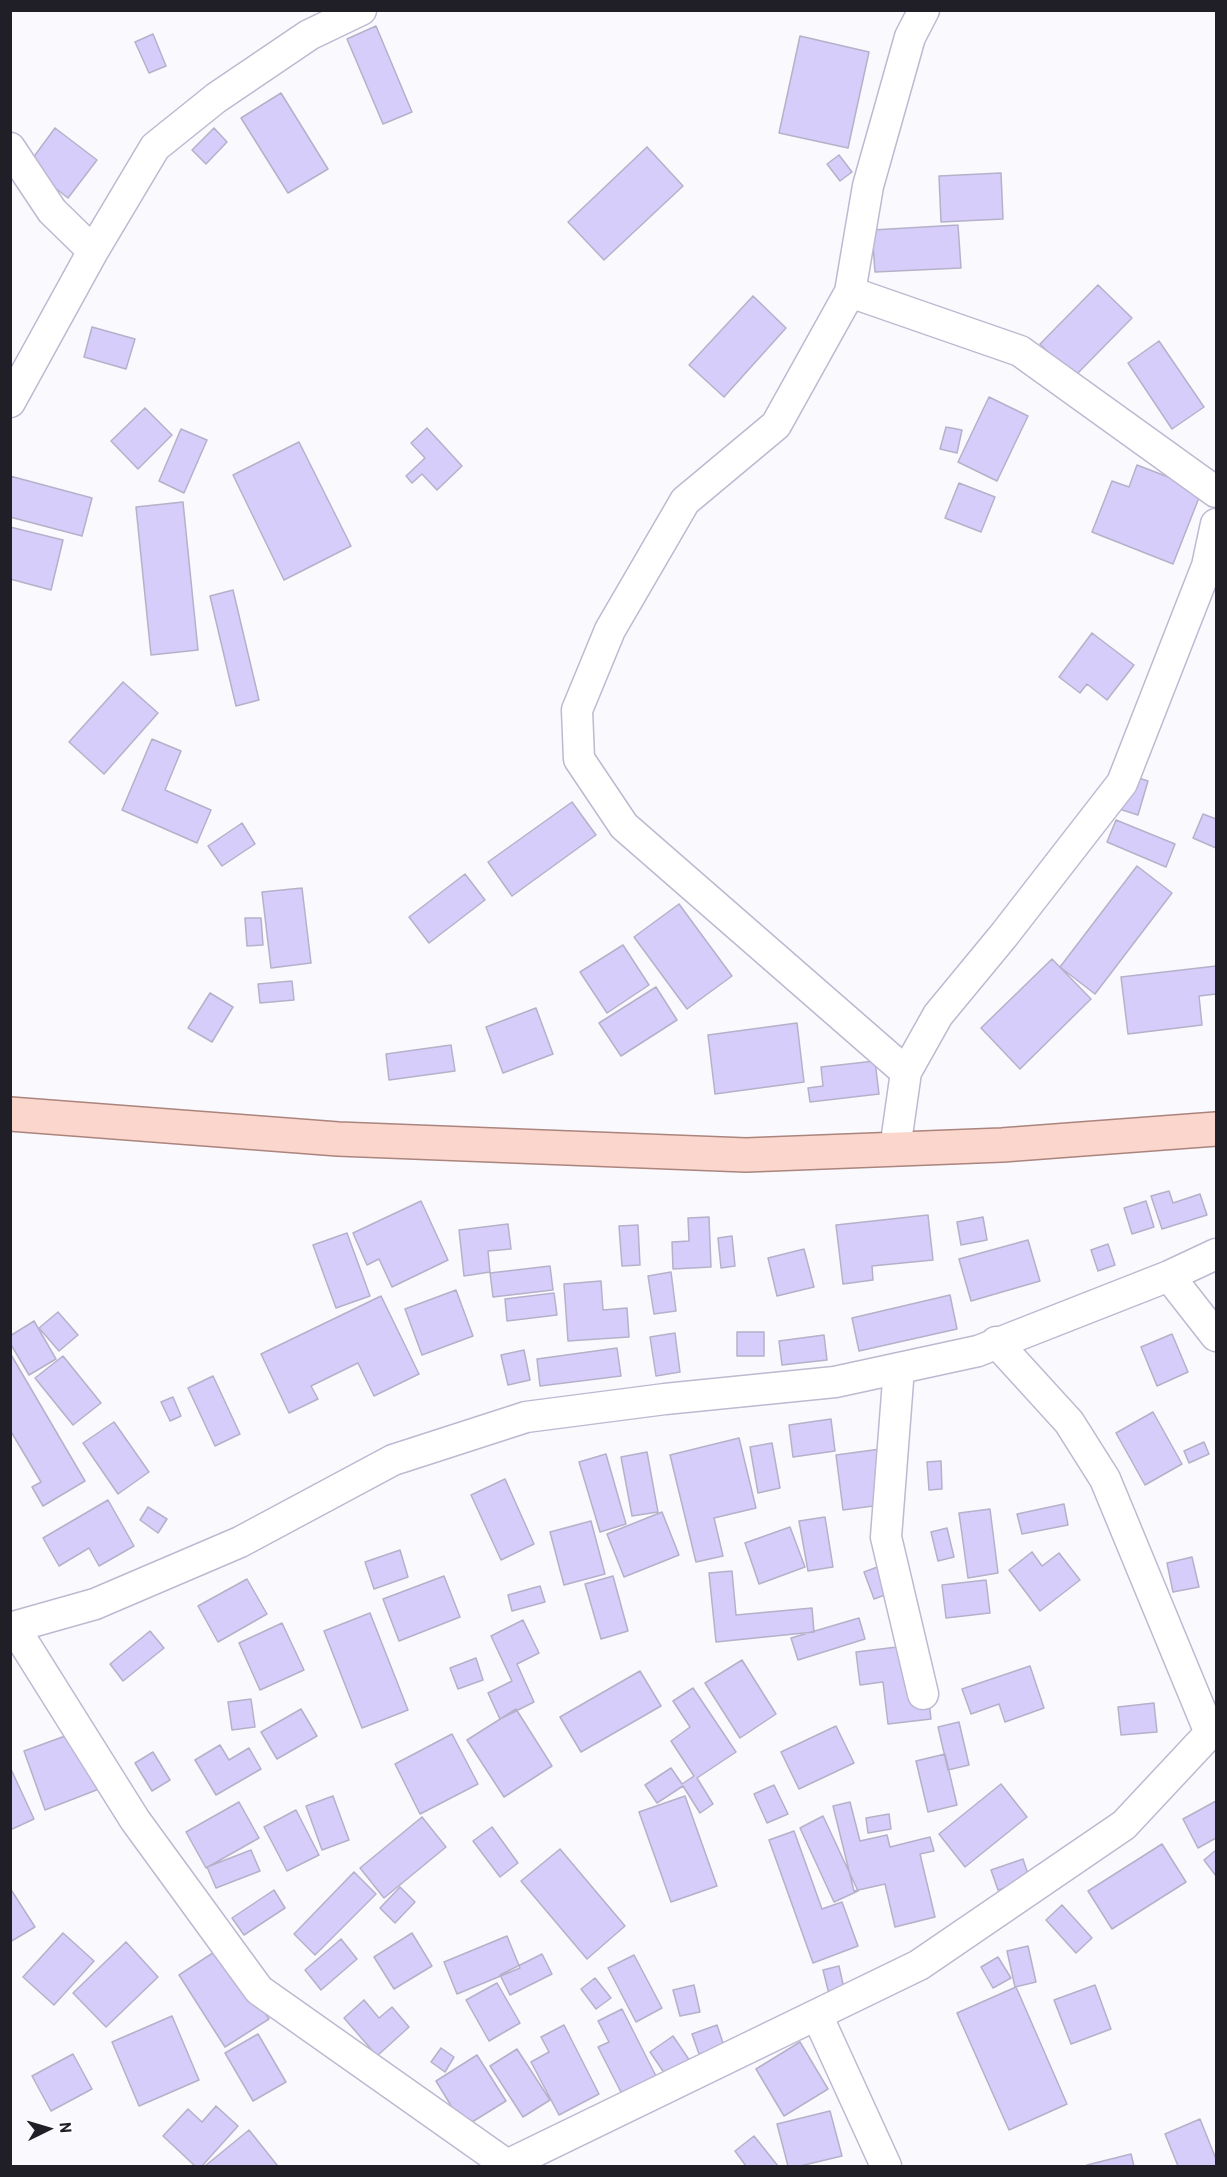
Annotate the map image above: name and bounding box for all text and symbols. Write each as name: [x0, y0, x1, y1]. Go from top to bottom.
north arrow: [18, 2099, 78, 2159]
text: N: [57, 2121, 76, 2134]

